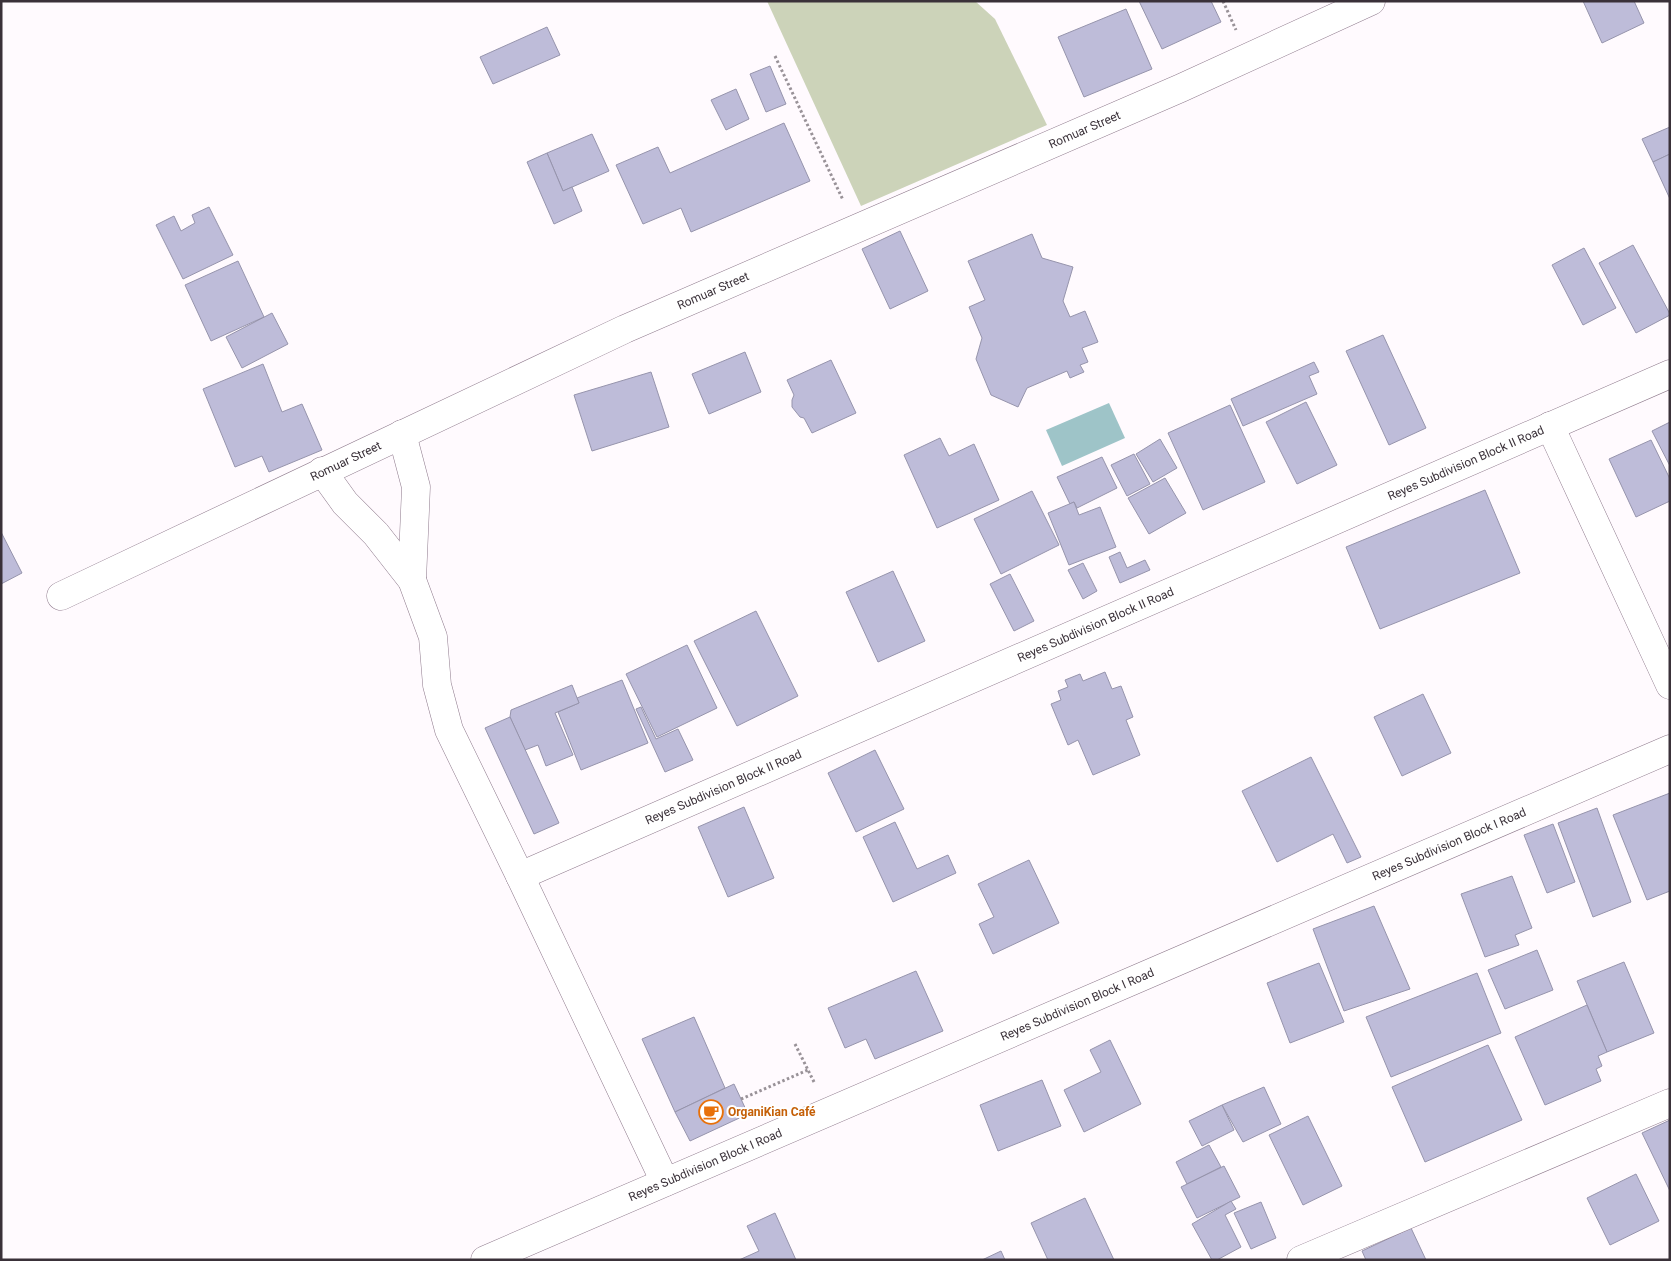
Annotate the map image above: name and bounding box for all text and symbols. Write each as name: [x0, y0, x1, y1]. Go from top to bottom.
street label: Romuar Street: [1047, 108, 1123, 151]
street label: Romuar Street: [675, 269, 751, 313]
street label: Reyes Subdivision Block II Road: [1386, 423, 1546, 503]
street label: Romuar Street: [308, 438, 383, 484]
street label: Reyes Subdivision Block II Road: [1015, 585, 1176, 665]
street label: Reyes Subdivision Block II Road: [643, 747, 804, 827]
street label: Reyes Subdivision Block I Road: [1370, 805, 1528, 883]
street label: Reyes Subdivision Block I Road: [998, 965, 1156, 1044]
cafe icon: OrganiKian Café: [698, 1099, 724, 1125]
place label: OrganiKian Café: [728, 1105, 816, 1119]
street label: Reyes Subdivision Block I Road: [626, 1126, 784, 1204]

